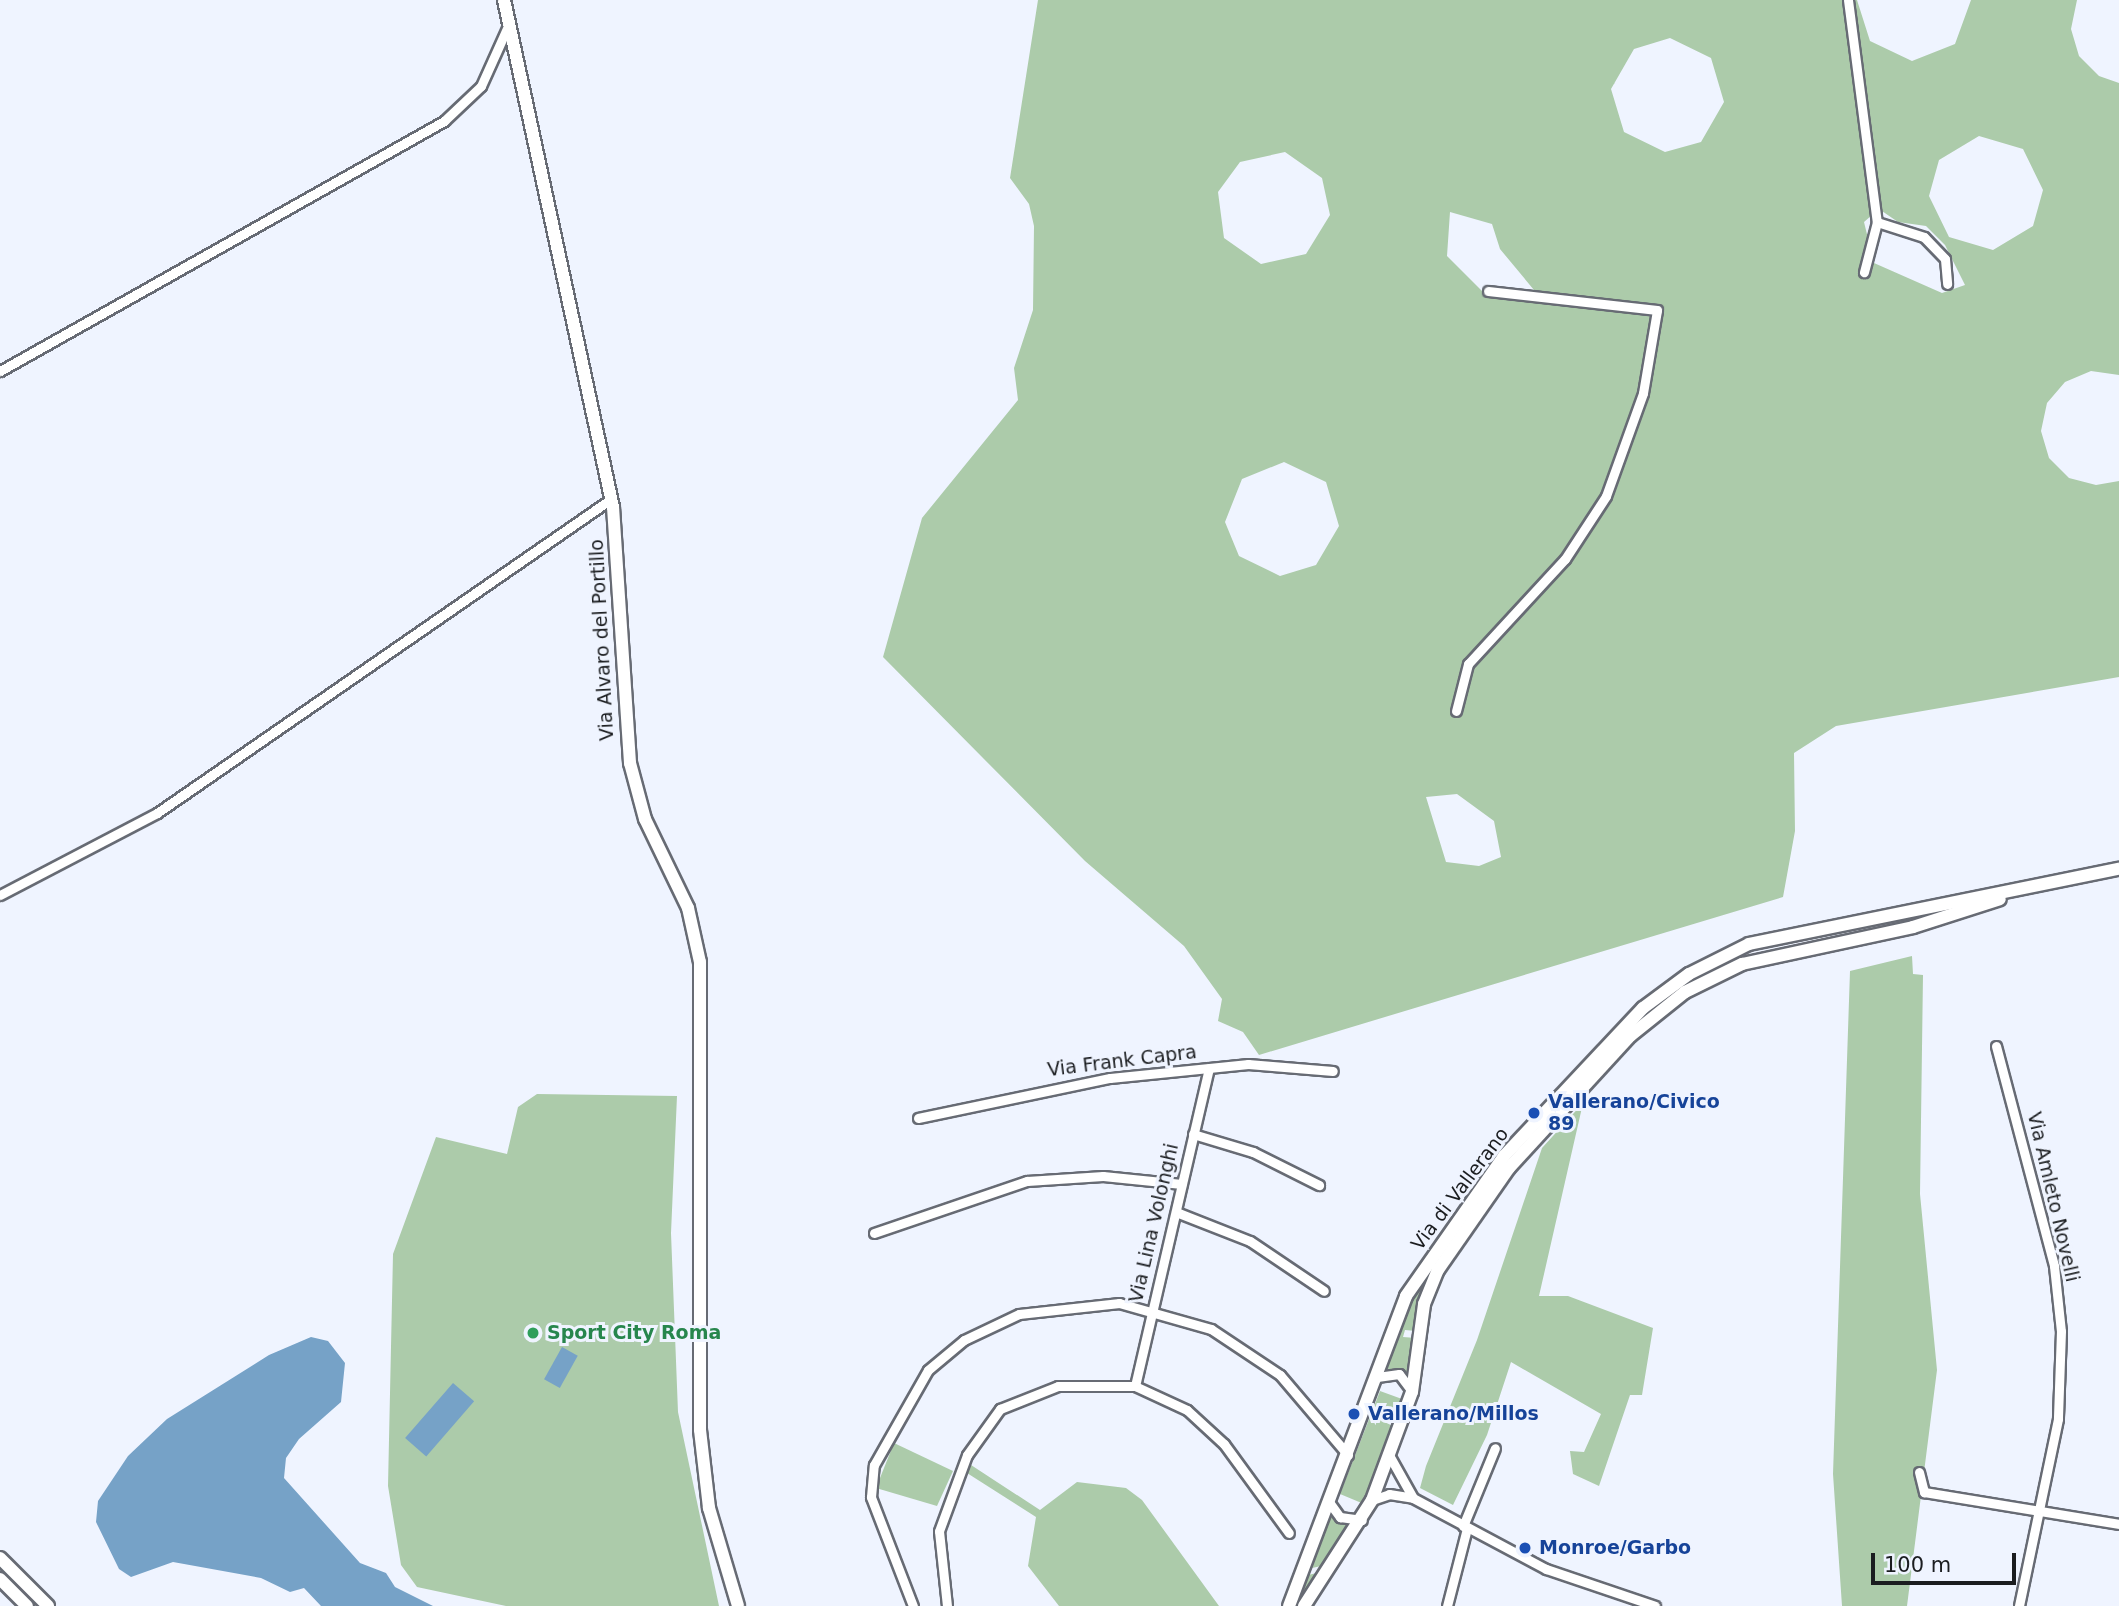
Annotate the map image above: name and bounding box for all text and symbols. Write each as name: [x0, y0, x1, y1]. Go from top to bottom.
street label: Via Alvaro del Portillo: [585, 539, 619, 741]
street label: Via Frank Capra: [1046, 1041, 1198, 1081]
place label: Vallerano/Civico 89: [1548, 1091, 1720, 1135]
marker: Vallerano/Civico 89: [1526, 1105, 1542, 1121]
street label: Via Amleto Novelli: [2022, 1110, 2084, 1284]
street label: Via di Vallerano: [1407, 1123, 1513, 1255]
street label: Via Lina Volonghi: [1125, 1141, 1183, 1305]
place label: Sport City Roma: [547, 1322, 721, 1344]
marker: Sport City Roma: [525, 1325, 541, 1341]
place label: Vallerano/Millos: [1368, 1403, 1539, 1425]
marker: Vallerano/Millos: [1346, 1406, 1362, 1422]
place label: Monroe/Garbo: [1539, 1537, 1691, 1559]
marker: Monroe/Garbo: [1517, 1540, 1533, 1556]
scale bar: [1874, 1540, 2019, 1584]
text: 100 m: [1884, 1553, 1951, 1577]

